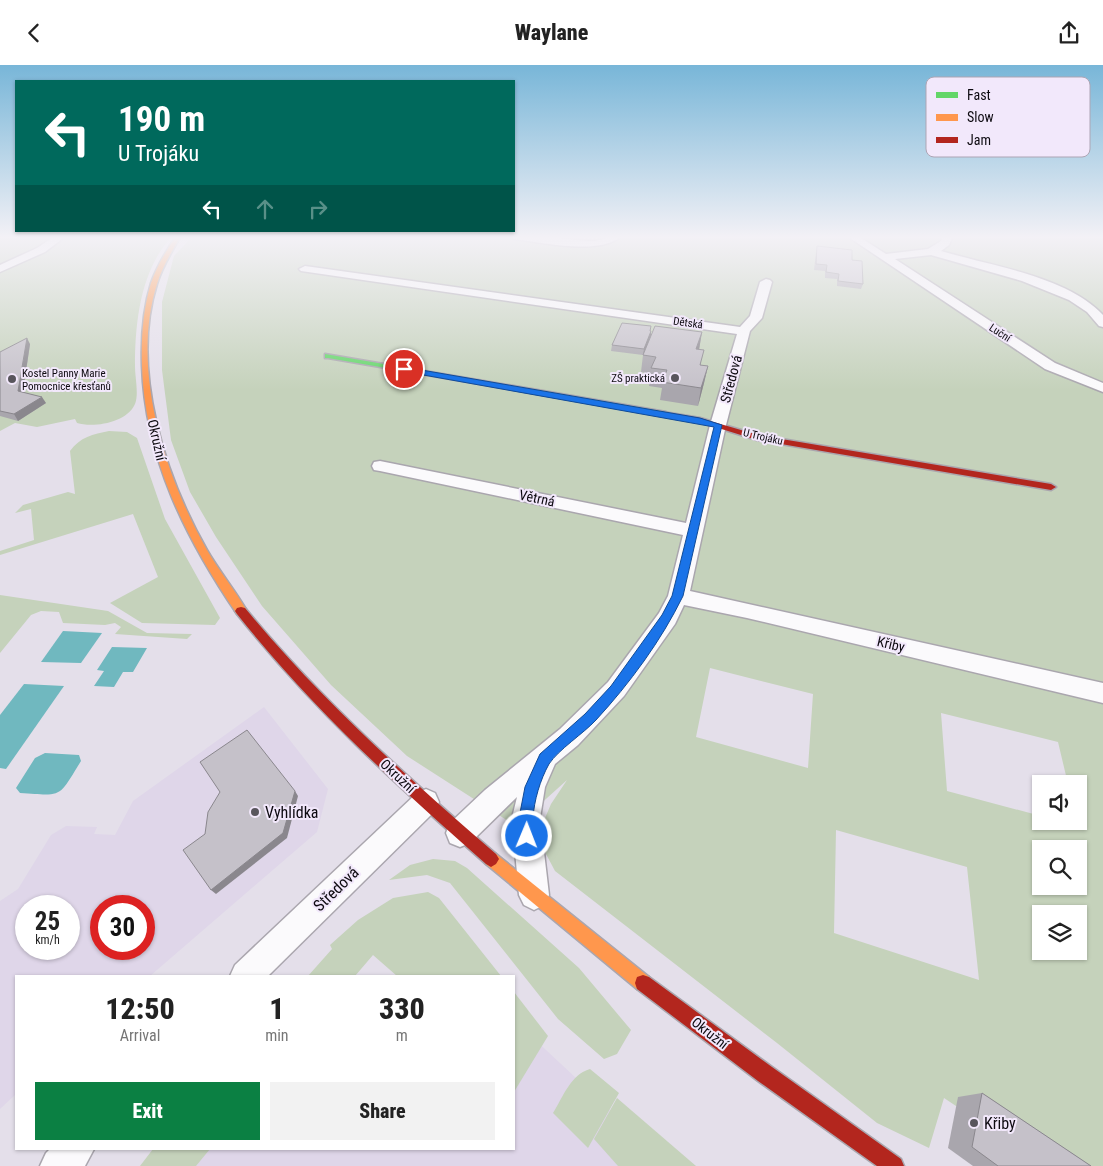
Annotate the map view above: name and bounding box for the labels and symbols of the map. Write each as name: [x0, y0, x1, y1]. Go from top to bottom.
legend: [926, 77, 1090, 157]
text: Fast: [967, 87, 991, 103]
text: Slow: [967, 109, 994, 125]
text: Jam: [967, 132, 991, 148]
street label: Dětská: [672, 314, 704, 332]
street label: Luční: [987, 321, 1014, 345]
pin: [383, 348, 425, 390]
street label: Středová: [717, 353, 745, 405]
place label: Kostel Panny Marie Pomocnice křesťanů: [22, 367, 111, 393]
place label: ZŠ praktická: [611, 372, 665, 385]
marker: ZŠ praktická: [669, 372, 681, 384]
marker: Kostel Panny Marie Pomocnice křesťanů: [6, 373, 18, 385]
street label: Okružní: [144, 418, 170, 463]
street label: U Trojáku: [742, 426, 784, 448]
street label: Větrná: [518, 486, 556, 510]
street label: Křiby: [876, 633, 906, 655]
street label: Okružní: [377, 756, 419, 797]
place label: Vyhlídka: [265, 803, 319, 822]
marker: Vyhlídka: [249, 806, 261, 818]
position arrow: [500, 809, 552, 861]
street label: Středová: [309, 863, 363, 915]
speed limit sign: 30: [90, 895, 155, 960]
street label: Okružní: [689, 1014, 732, 1053]
place label: Křiby: [984, 1114, 1016, 1133]
marker: Křiby: [968, 1117, 980, 1129]

